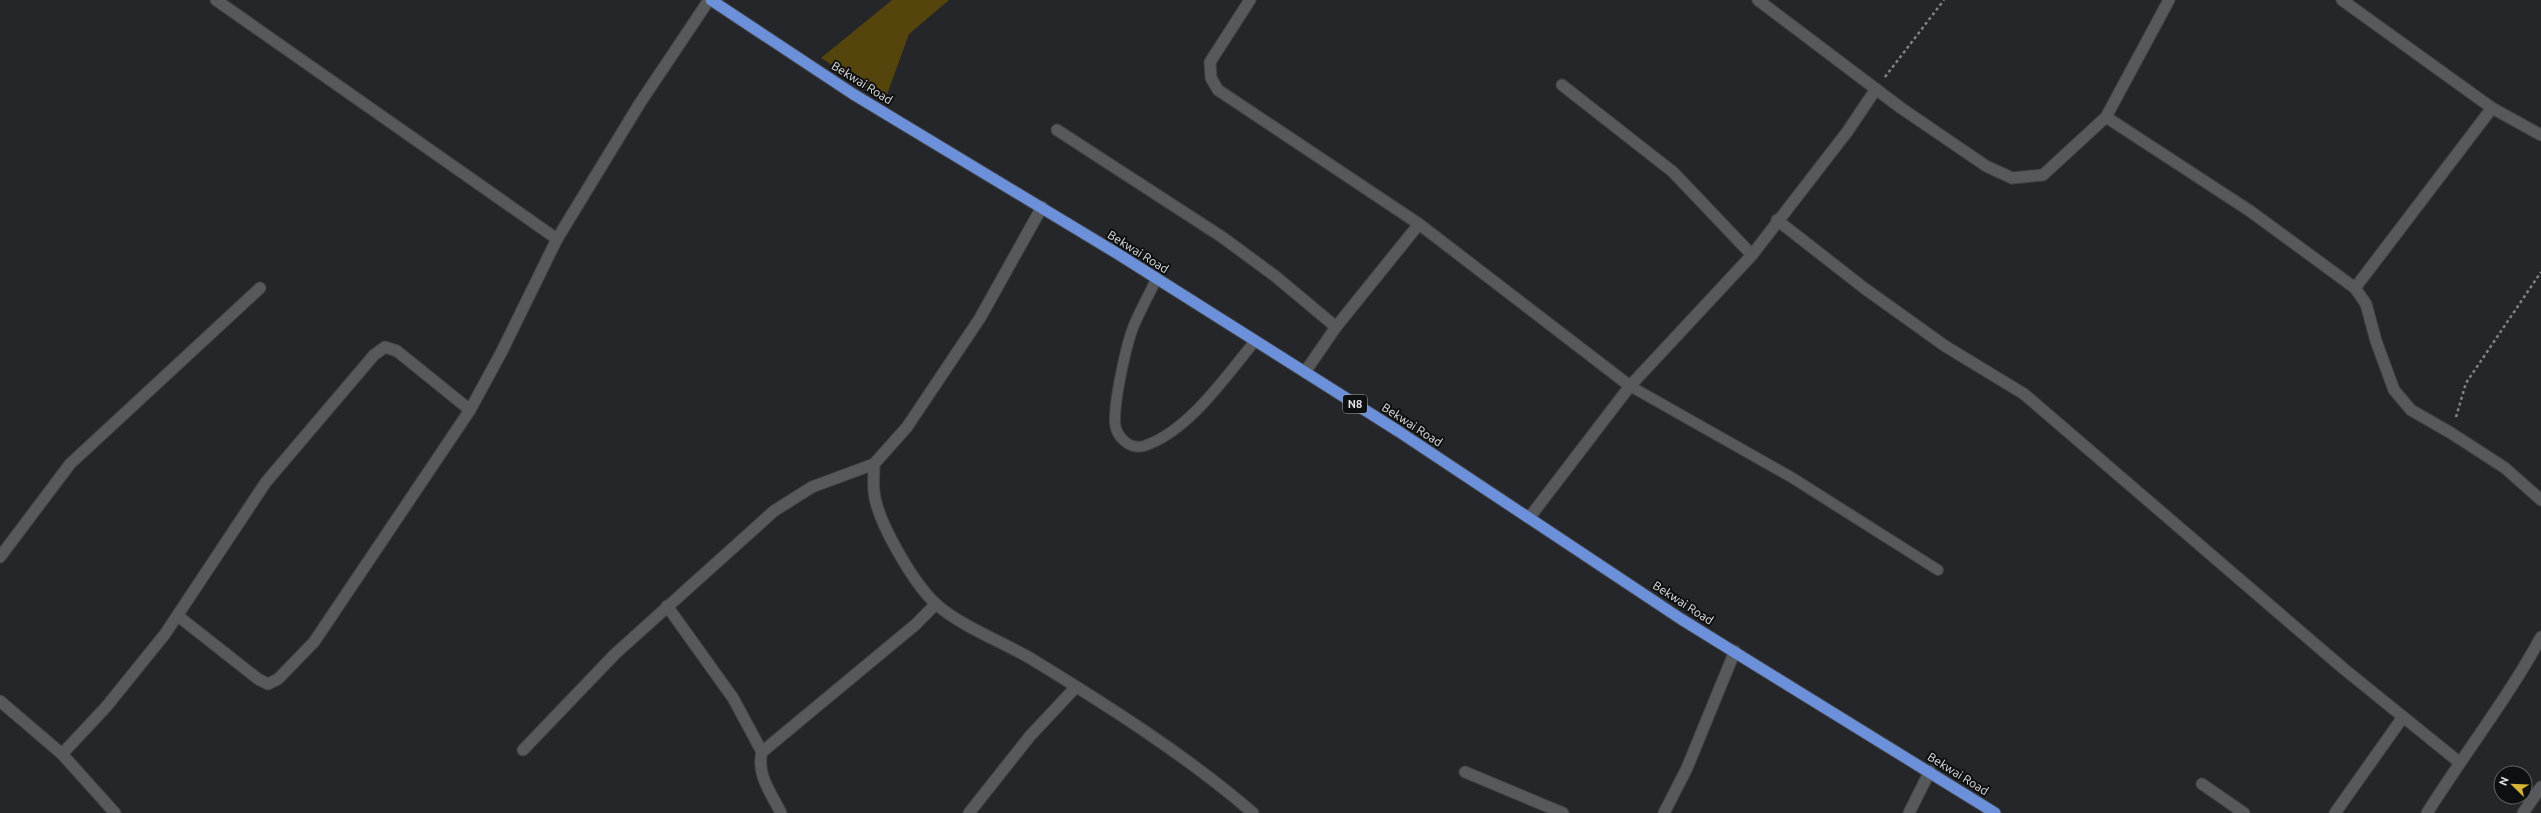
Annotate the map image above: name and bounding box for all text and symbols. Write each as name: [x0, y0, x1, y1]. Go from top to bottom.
street label: Bekwai Road: [830, 59, 895, 106]
street label: Bekwai Road: [1106, 228, 1171, 275]
road number: N8: [1343, 395, 1367, 413]
street label: Bekwai Road: [1380, 400, 1445, 449]
street label: Bekwai Road: [1651, 578, 1716, 627]
street label: Bekwai Road: [1926, 750, 1991, 797]
north arrow: [2493, 765, 2533, 805]
text: N: [2497, 775, 2511, 787]

